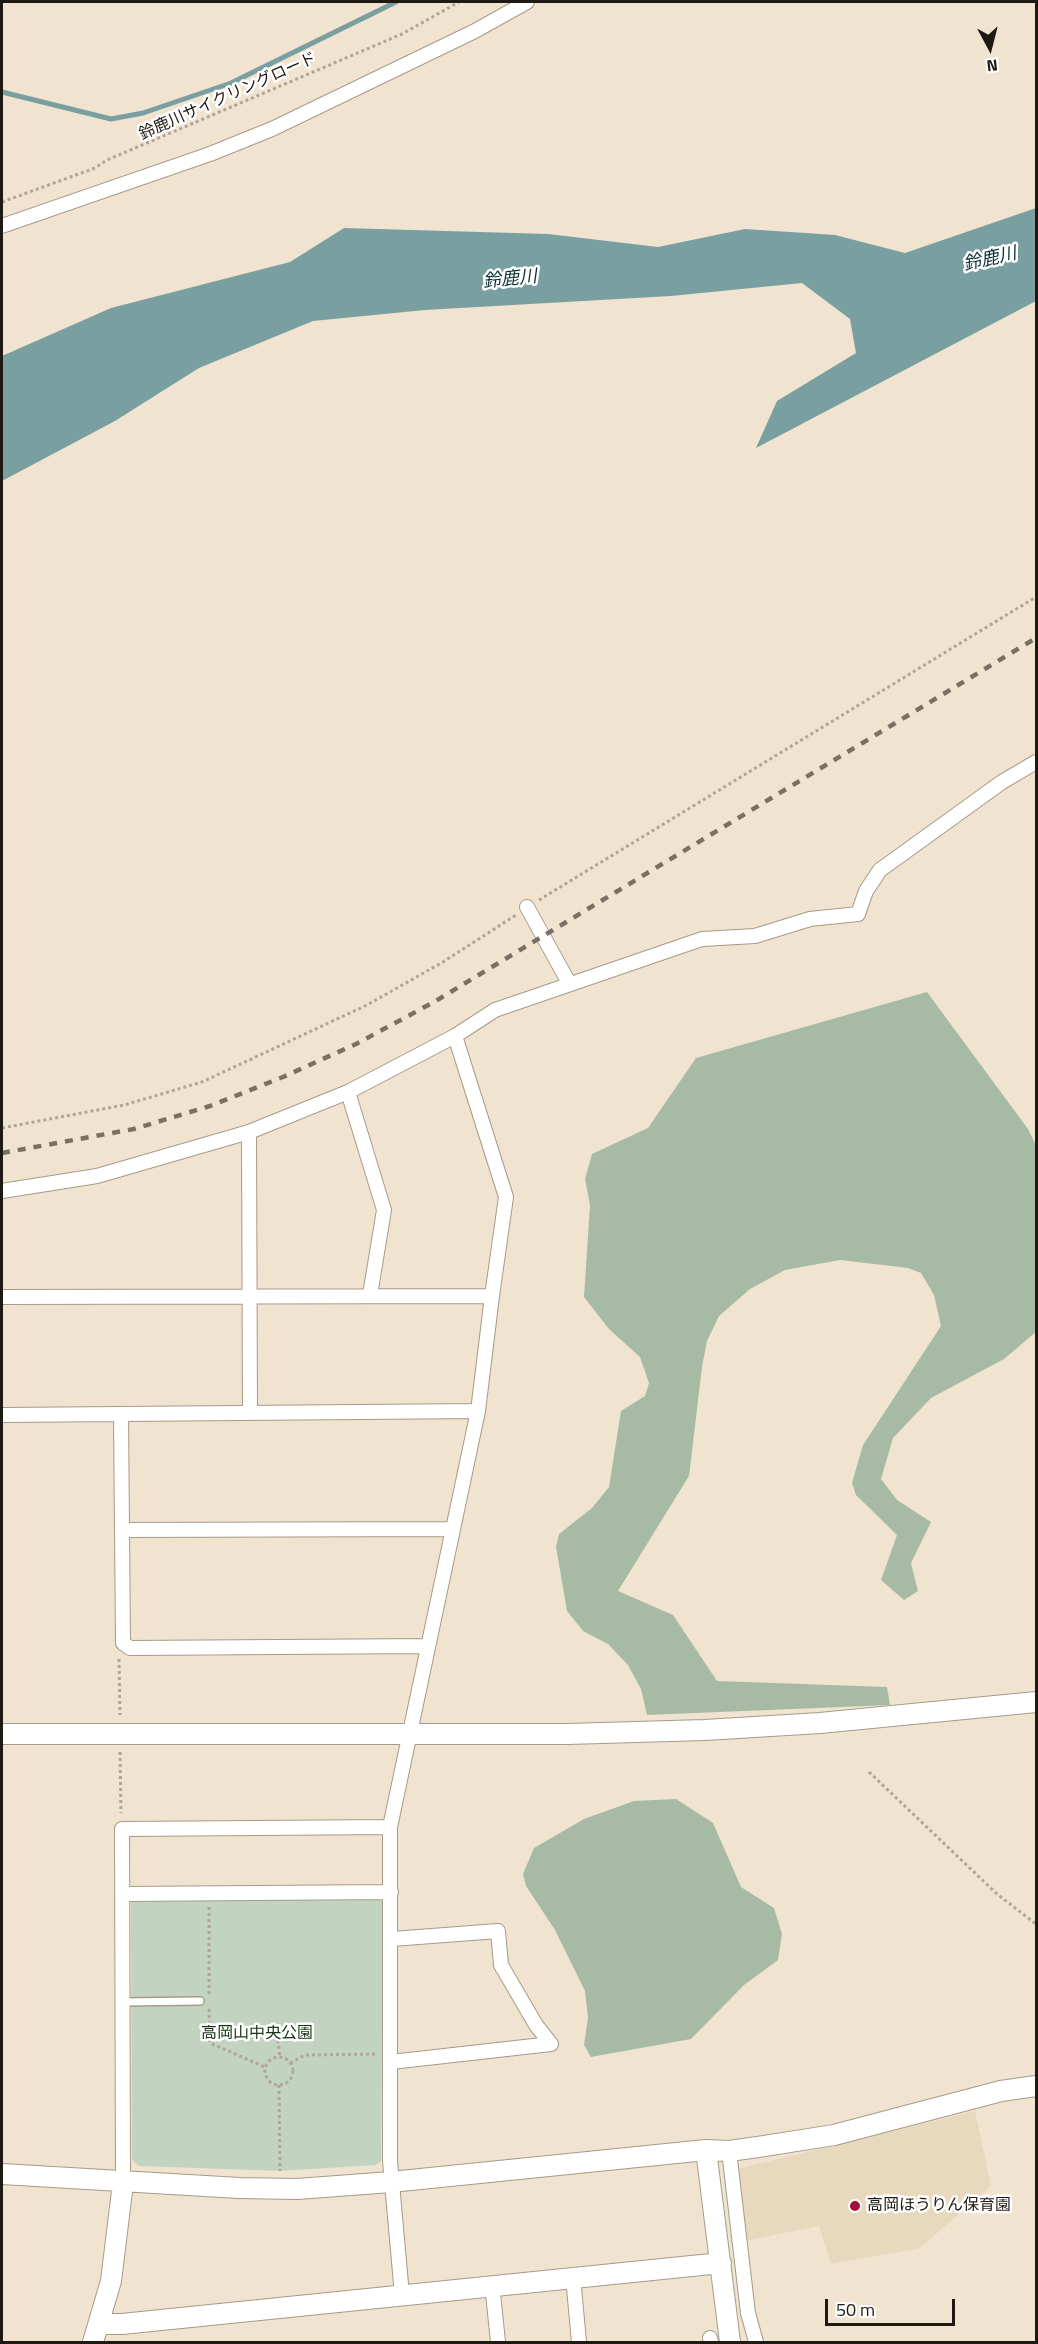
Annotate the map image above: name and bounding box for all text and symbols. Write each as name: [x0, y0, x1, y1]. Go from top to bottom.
north arrow: [960, 18, 1020, 78]
street label: 鈴鹿川サイクリングロード: [136, 49, 320, 145]
text: N: [985, 53, 999, 78]
water label: 鈴鹿川: [961, 243, 1019, 277]
water label: 鈴鹿川: [482, 266, 538, 294]
park label: 高岡山中央公園: [201, 2024, 313, 2044]
place label: 高岡ほうりん保育園: [867, 2196, 1011, 2216]
marker: 高岡ほうりん保育園: [848, 2199, 862, 2213]
scale bar: [828, 2287, 958, 2325]
text: 50 m: [836, 2296, 875, 2323]

